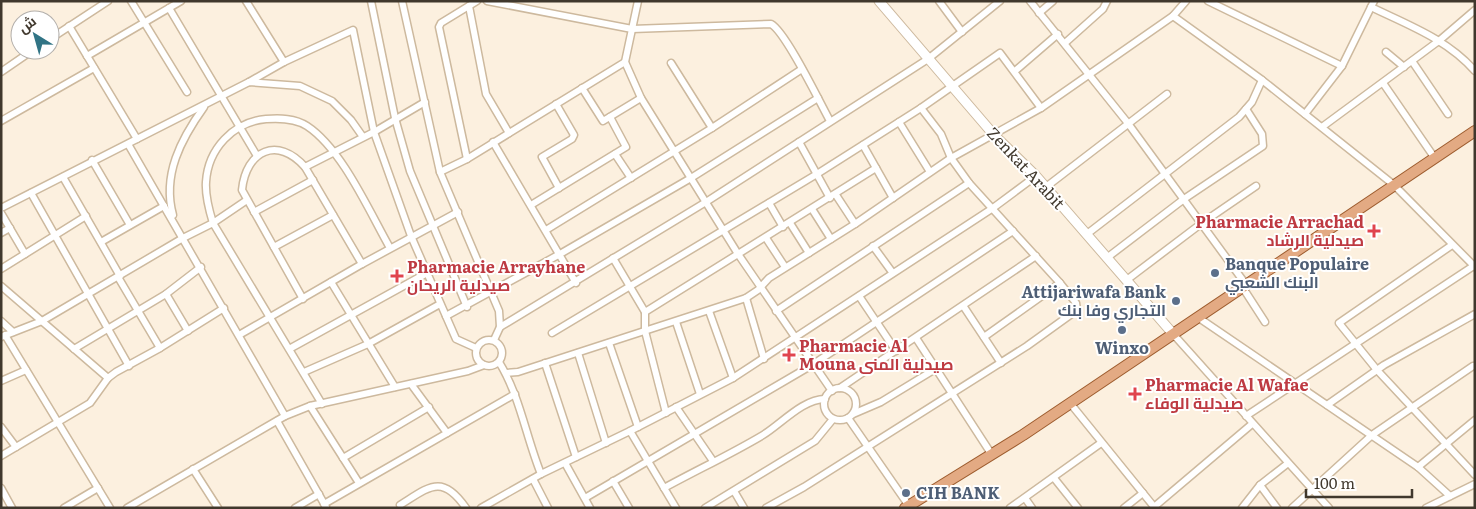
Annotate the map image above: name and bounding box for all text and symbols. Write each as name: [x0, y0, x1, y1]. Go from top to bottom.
north arrow: [10, 10, 60, 60]
text: ش: [13, 10, 40, 37]
street label: Zenkat Arabit: [982, 121, 1072, 214]
place label: Pharmacie Arrachad صيدلية الرشاد: [1195, 209, 1364, 251]
marker: Pharmacie Arrachad صيدلية الرشاد: [1368, 225, 1380, 237]
place label: Banque Populaire البنك الشعبي: [1225, 251, 1369, 295]
place label: Pharmacie Arrayhane صيدلية الريحان: [407, 254, 585, 296]
marker: Banque Populaire البنك الشعبي: [1209, 267, 1221, 279]
marker: Pharmacie Arrayhane صيدلية الريحان: [391, 270, 403, 282]
place label: Attijariwafa Bank التجاري وفا بنك: [1022, 279, 1166, 323]
marker: Attijariwafa Bank التجاري وفا بنك: [1170, 295, 1182, 307]
marker: Winxo: [1116, 324, 1128, 336]
place label: Pharmacie Al Mouna صيدلية المنى: [799, 333, 953, 375]
place label: Winxo: [1095, 335, 1149, 359]
marker: Pharmacie Al Mouna صيدلية المنى: [783, 349, 795, 361]
place label: Pharmacie Al Wafae صيدلية الوفاء: [1145, 372, 1308, 414]
marker: Pharmacie Al Wafae صيدلية الوفاء: [1129, 388, 1141, 400]
scale bar: [1306, 466, 1412, 498]
text: 100 m: [1314, 471, 1355, 494]
place label: CIH BANK: [916, 480, 1000, 504]
marker: CIH BANK: [900, 487, 912, 499]

